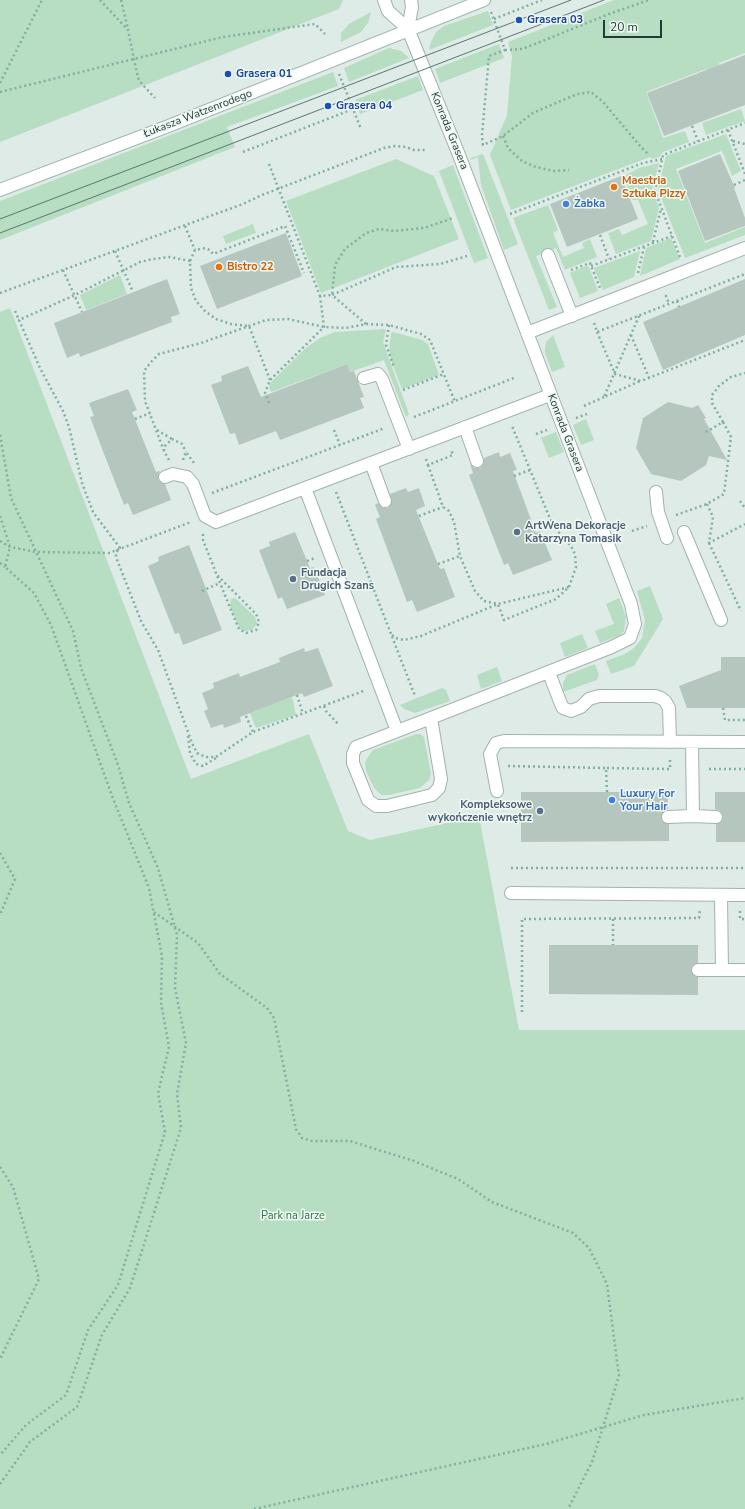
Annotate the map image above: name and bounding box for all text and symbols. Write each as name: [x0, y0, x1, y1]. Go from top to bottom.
scale bar: [605, 12, 664, 38]
place label: Grasera 03: [527, 13, 583, 27]
marker: Grasera 03: [514, 15, 524, 25]
text: 20 m: [610, 19, 638, 35]
place label: Grasera 01: [236, 67, 292, 81]
marker: Grasera 01: [223, 69, 233, 79]
street label: Łukasza Watzenrodego: [142, 87, 254, 141]
street label: Konrada Grasera: [427, 90, 471, 172]
place label: Grasera 04: [336, 99, 392, 113]
marker: Grasera 04: [323, 101, 333, 111]
place label: Maestria Sztuka Pizzy: [622, 174, 686, 200]
marker: Maestria Sztuka Pizzy: [609, 182, 619, 192]
place label: Żabka: [574, 197, 605, 211]
marker: Żabka: [561, 199, 571, 209]
place label: Bistro 22: [227, 260, 274, 274]
marker: Bistro 22: [214, 262, 224, 272]
street label: Konrada Grasera: [544, 392, 586, 474]
place label: ArtWena Dekoracje Katarzyna Tomasik: [525, 519, 626, 545]
marker: ArtWena Dekoracje Katarzyna Tomasik: [512, 527, 522, 537]
place label: Fundacja Drugich Szans: [301, 566, 374, 592]
marker: Fundacja Drugich Szans: [288, 574, 298, 584]
place label: Luxury For Your Hair: [620, 787, 675, 813]
marker: Luxury For Your Hair: [607, 795, 617, 805]
place label: Kompleksowe wykończenie wnętrz: [428, 798, 532, 824]
marker: Kompleksowe wykończenie wnętrz: [535, 806, 545, 816]
park label: Park na Jarze: [261, 1209, 325, 1223]

